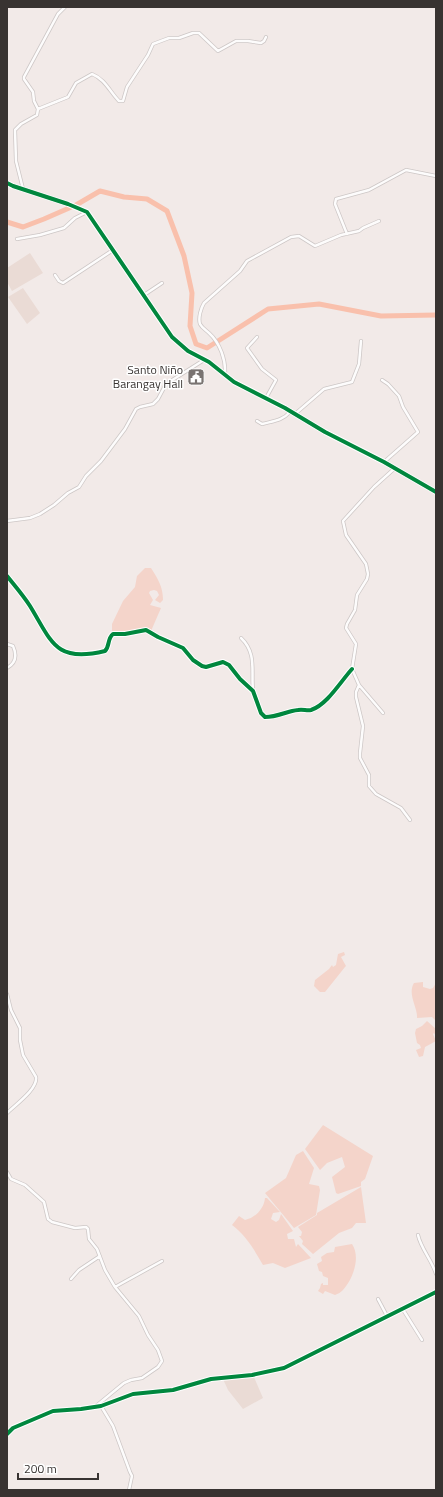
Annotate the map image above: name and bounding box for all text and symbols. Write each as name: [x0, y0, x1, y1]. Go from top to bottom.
place label: Santo Niño Barangay Hall: [113, 360, 183, 393]
public building icon: Santo Niño Barangay Hall: [186, 367, 206, 387]
scale bar: [18, 1455, 98, 1481]
text: 200 m: [24, 1459, 57, 1478]

